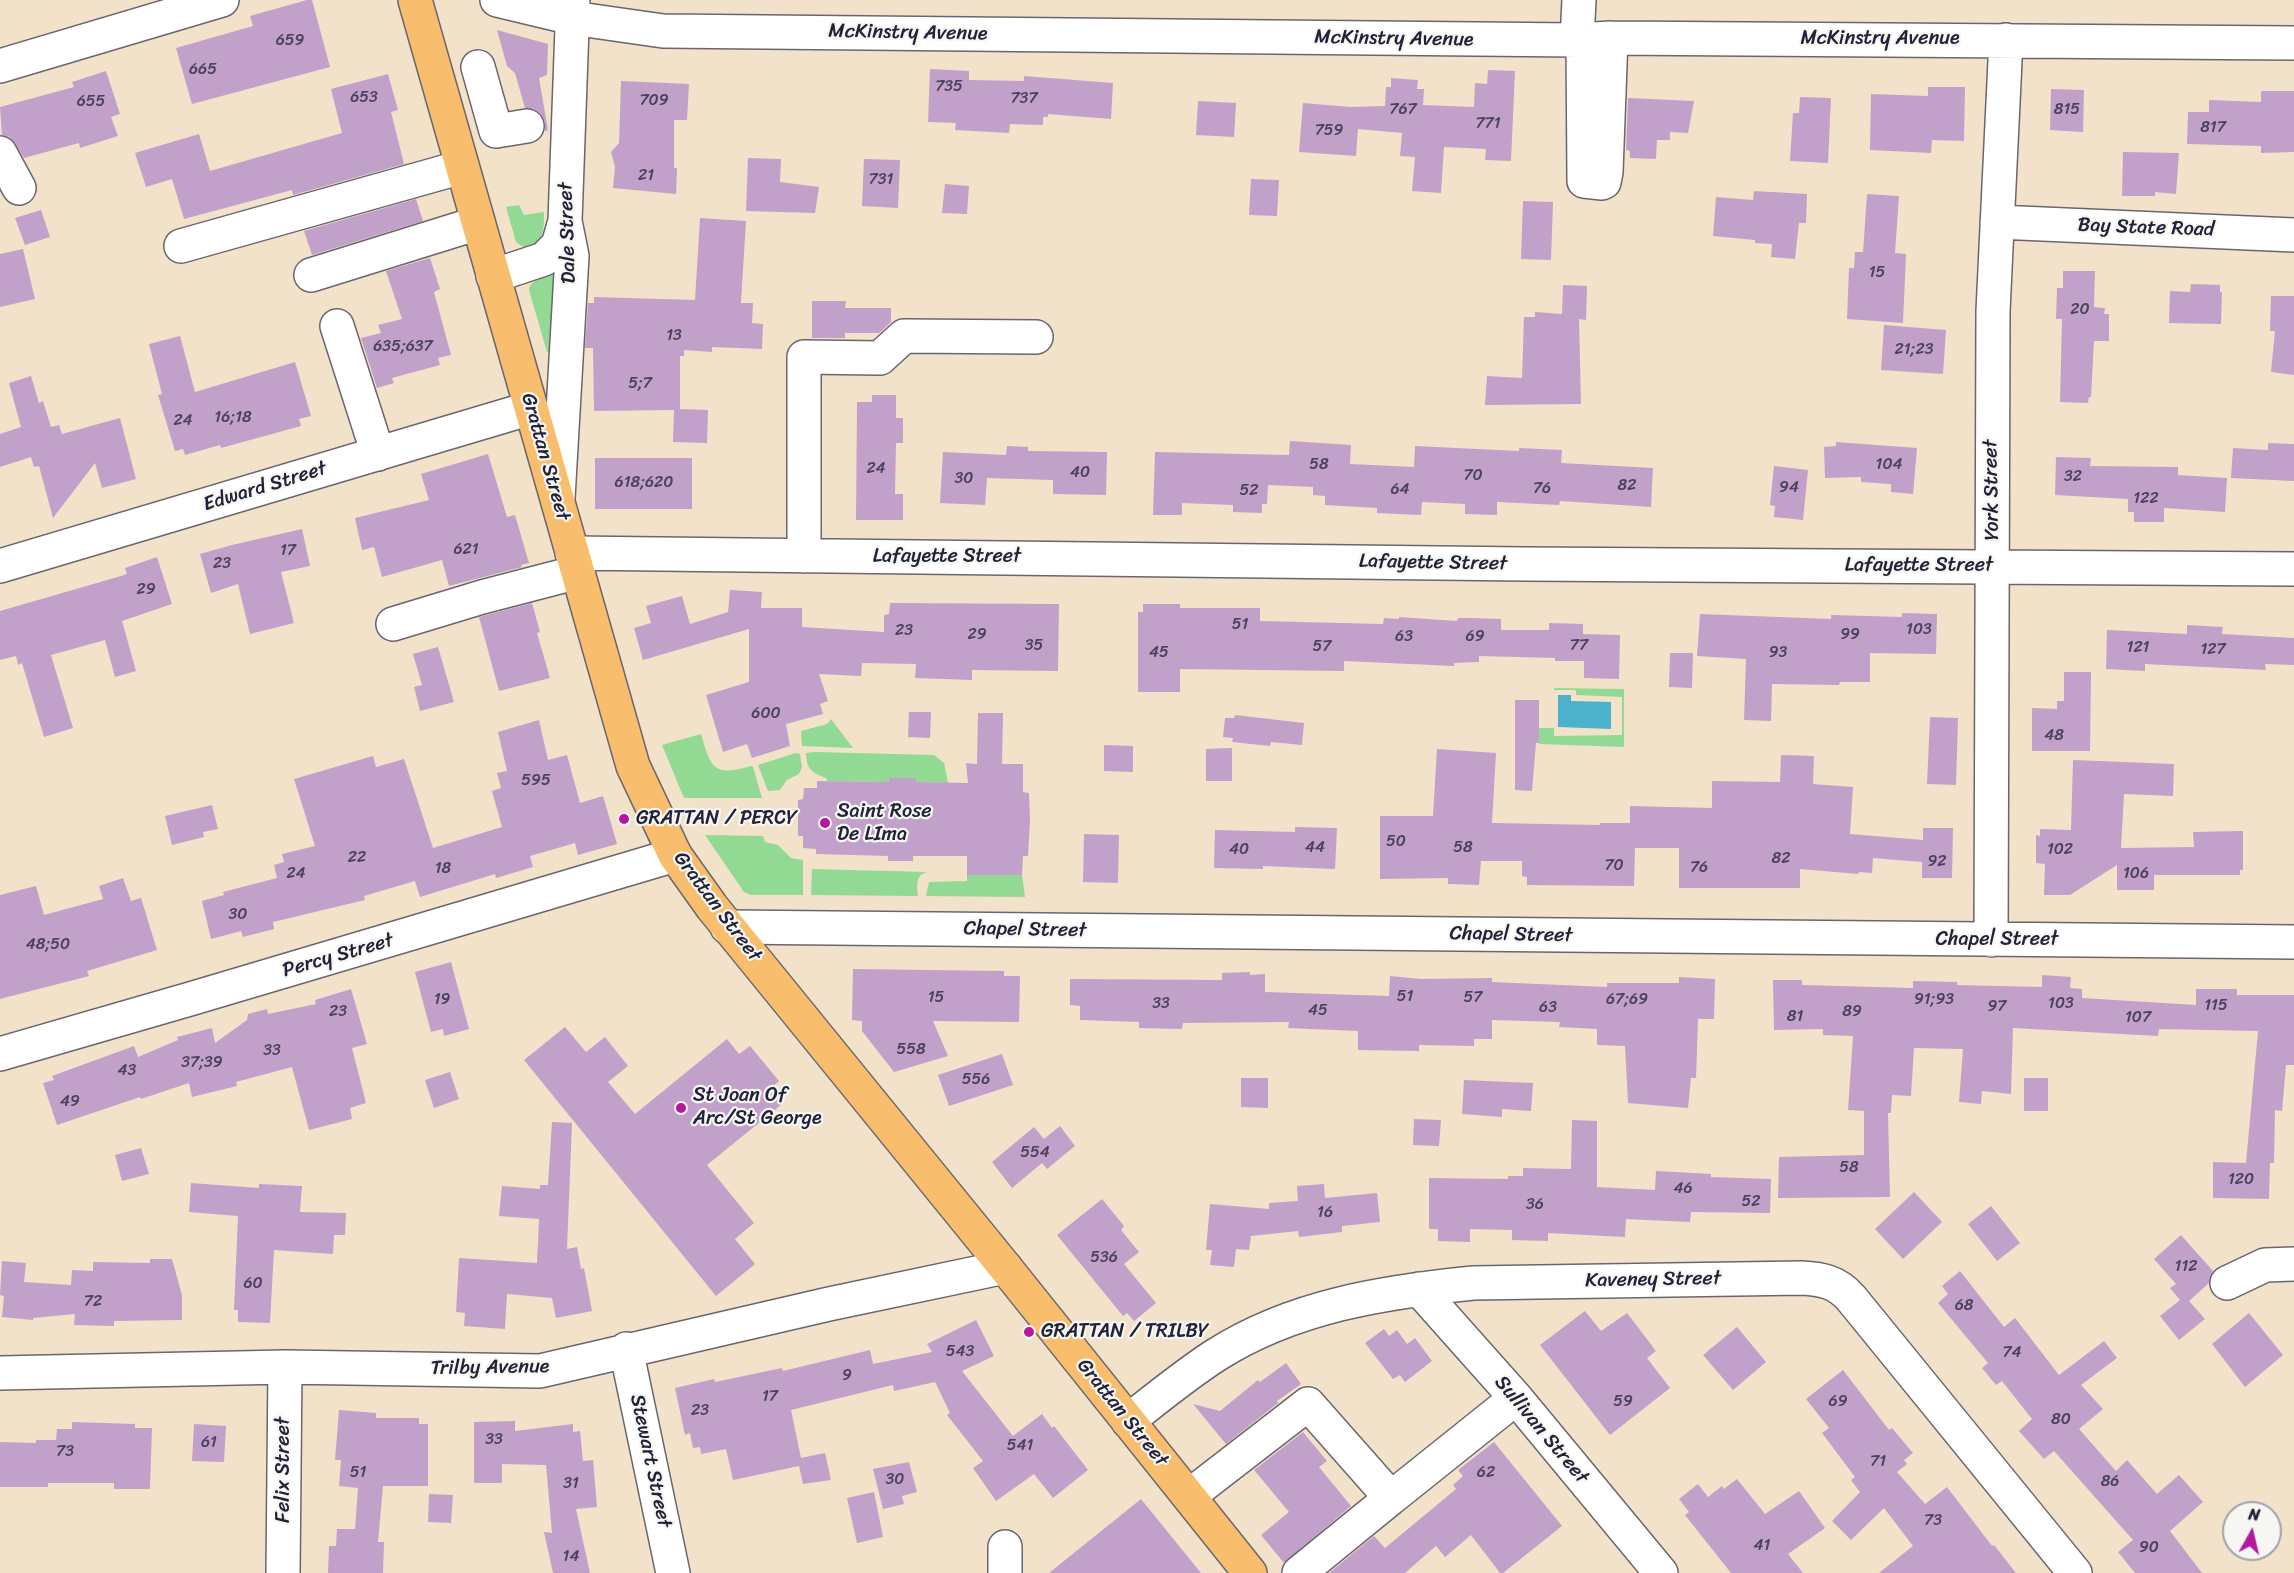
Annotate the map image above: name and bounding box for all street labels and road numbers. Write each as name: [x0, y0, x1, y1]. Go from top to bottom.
street label: McKinstry Avenue: [828, 20, 988, 46]
street label: McKinstry Avenue: [1314, 26, 1474, 52]
street label: McKinstry Avenue: [1800, 27, 1960, 51]
street label: Dale Street: [554, 182, 582, 284]
street label: Bay State Road: [2077, 214, 2215, 242]
street label: Grattan Street: [515, 391, 575, 523]
street label: York Street: [1979, 439, 2005, 541]
street label: Edward Street: [200, 457, 330, 517]
street label: Lafayette Street: [873, 545, 1021, 569]
street label: Lafayette Street: [1359, 550, 1507, 576]
street label: Lafayette Street: [1845, 554, 1993, 578]
street label: Grattan Street: [668, 847, 766, 967]
street label: Chapel Street: [963, 917, 1087, 943]
street label: Chapel Street: [1449, 922, 1573, 948]
street label: Chapel Street: [1936, 928, 2058, 952]
street label: Percy Street: [280, 929, 396, 983]
street label: Kaveney Street: [1585, 1267, 1721, 1293]
street label: Grattan Street: [1071, 1354, 1173, 1472]
street label: Trilby Avenue: [430, 1355, 550, 1381]
street label: Sullivan Street: [1489, 1371, 1593, 1489]
street label: Stewart Street: [624, 1392, 676, 1530]
street label: Felix Street: [272, 1417, 296, 1523]

